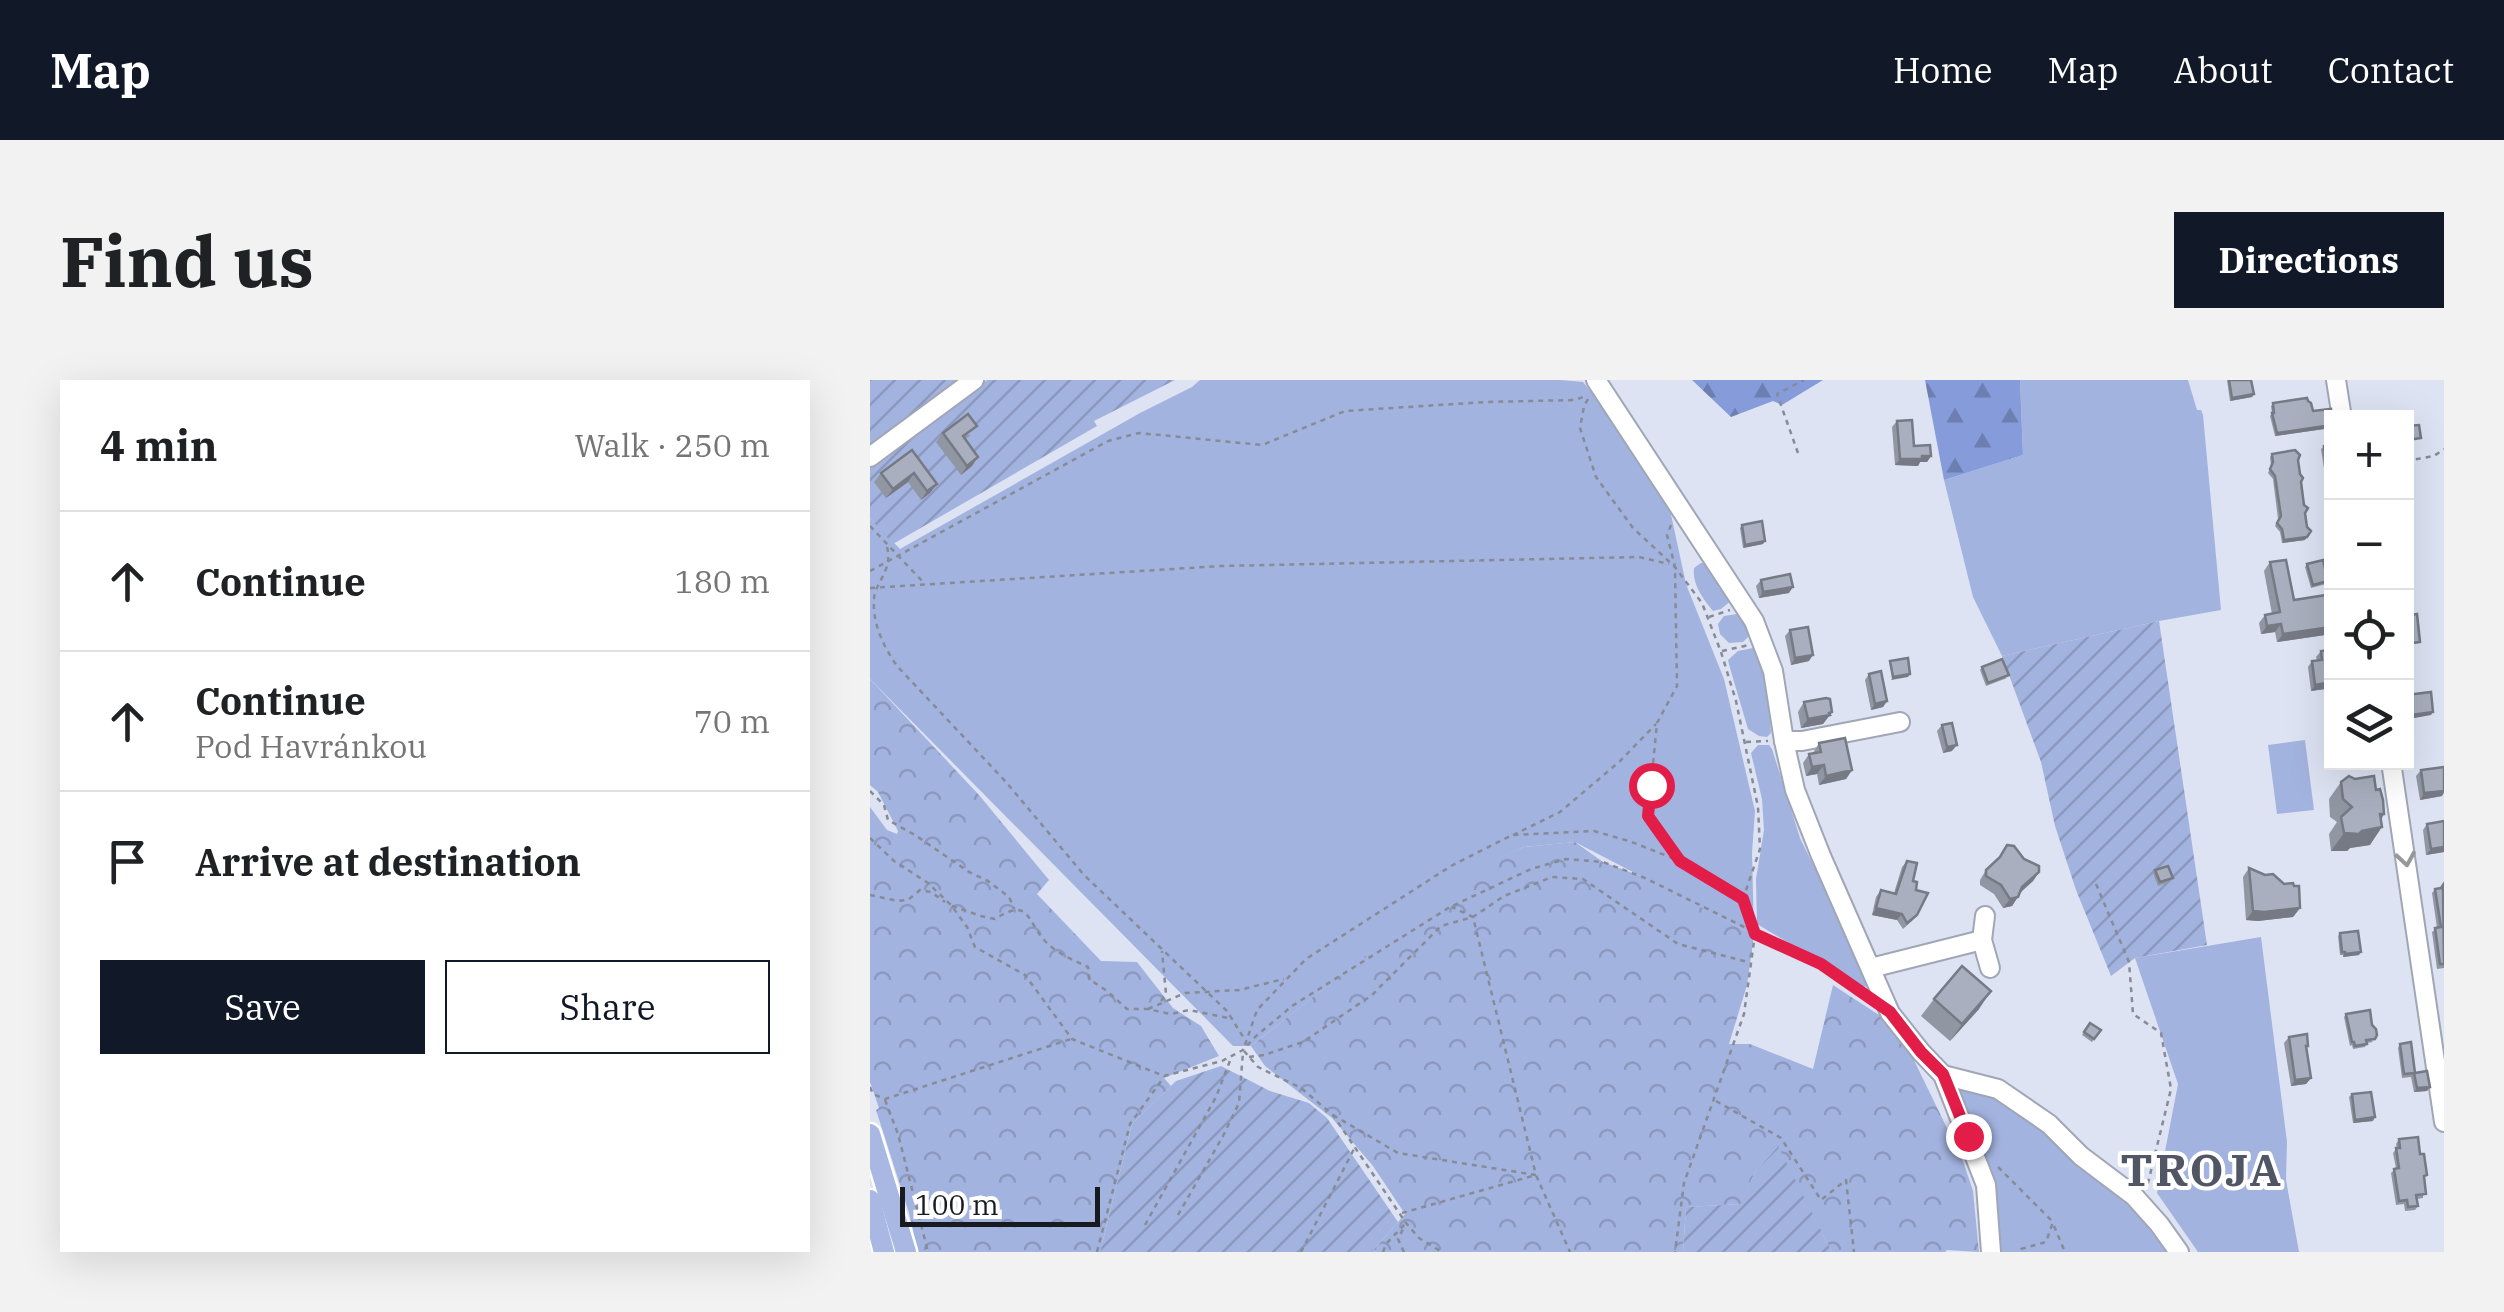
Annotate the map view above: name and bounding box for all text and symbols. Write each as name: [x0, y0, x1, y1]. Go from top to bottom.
text: Map: [50, 39, 151, 101]
text: Home: [1893, 47, 1992, 93]
text: Map: [2047, 47, 2119, 93]
text: About: [2174, 47, 2273, 93]
text: Contact: [2328, 47, 2454, 93]
button: Directions: [2174, 212, 2444, 308]
text: Find us: [60, 215, 314, 306]
map controls: [2324, 410, 2414, 770]
button: +: [2324, 410, 2414, 500]
text: 4 min: [100, 418, 218, 473]
text: Walk · 250 m: [574, 424, 770, 466]
button: −: [2324, 500, 2414, 590]
icon: ahead: [100, 554, 155, 609]
text: Continue: [195, 557, 366, 606]
text: 180 m: [674, 560, 770, 602]
button: locate: [2324, 590, 2414, 680]
text: Continue: [195, 676, 366, 725]
button: layers: [2324, 680, 2414, 770]
icon: ahead: [100, 694, 155, 749]
text: 70 m: [694, 700, 770, 742]
text: Pod Havránkou: [195, 725, 427, 767]
route start: [1629, 763, 1675, 809]
icon: arrive: [100, 834, 155, 889]
text: Arrive at destination: [195, 837, 581, 886]
one-way arrow: [2394, 851, 2415, 867]
button: Save: [100, 960, 425, 1054]
button: Share: [445, 960, 770, 1054]
route end: [1946, 1114, 1992, 1160]
district label: TROJA: [2121, 1140, 2283, 1198]
scale bar: [900, 1182, 1100, 1226]
text: 100 m: [915, 1186, 999, 1223]

